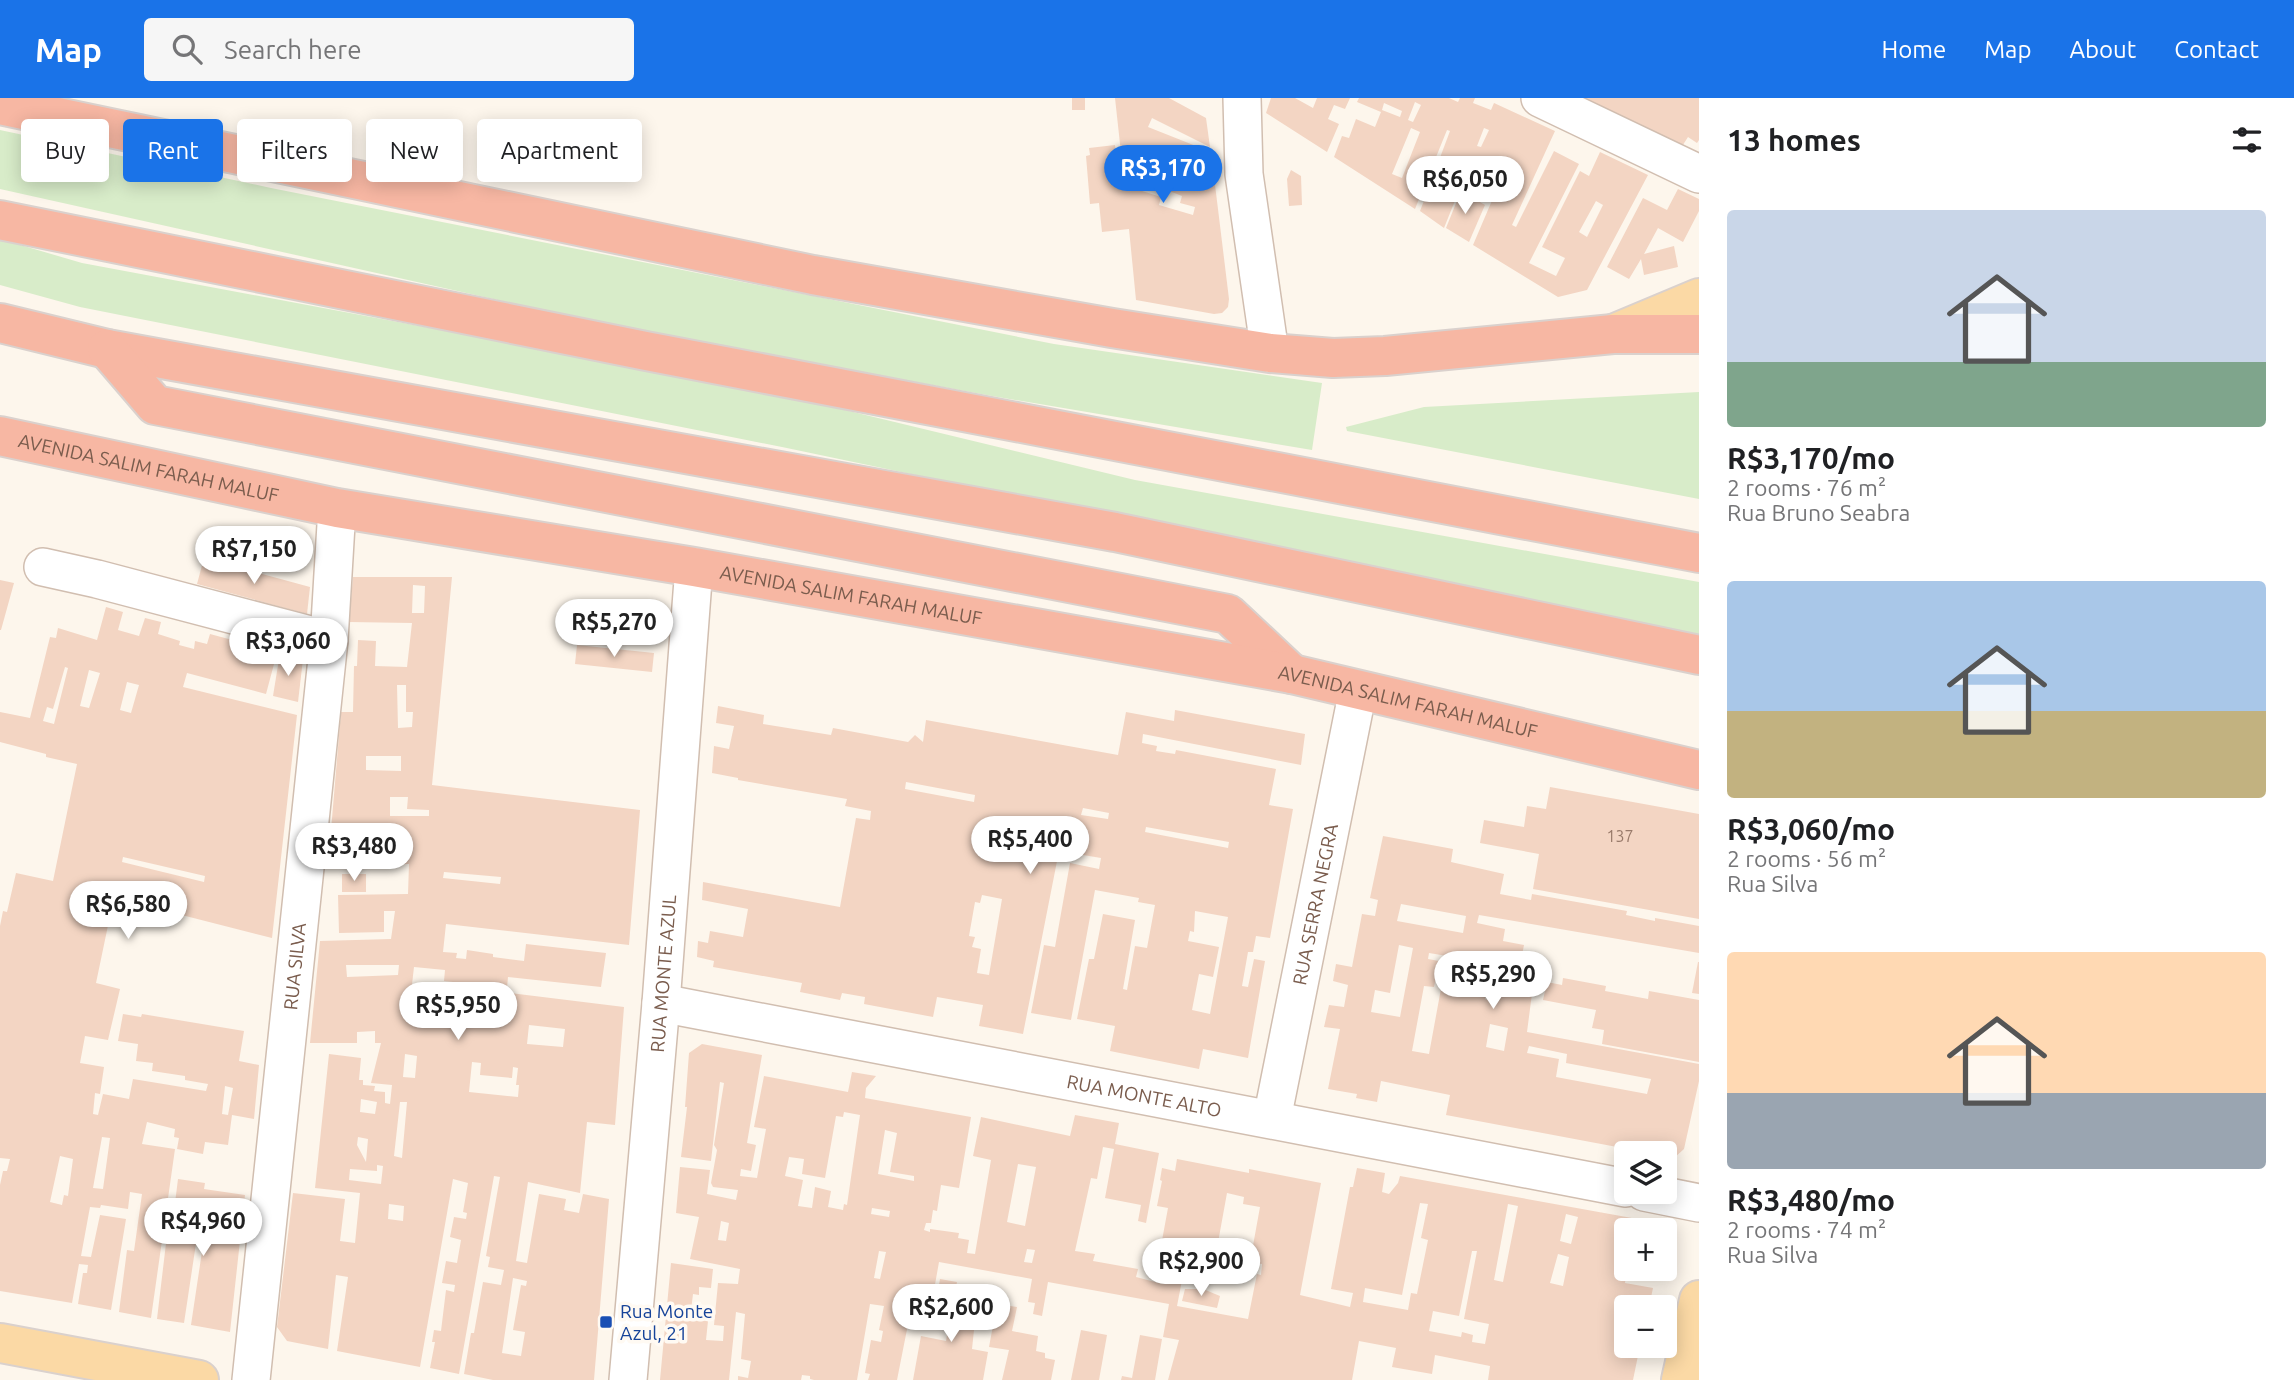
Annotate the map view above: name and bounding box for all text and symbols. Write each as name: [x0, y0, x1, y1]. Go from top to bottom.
search box: [144, 18, 634, 81]
icon: search: [168, 30, 206, 68]
text: Map: [35, 31, 102, 68]
text: Search here: [224, 35, 362, 64]
text: Home: [1881, 36, 1946, 63]
text: Map: [1984, 36, 2031, 63]
text: About: [2069, 36, 2136, 63]
text: Contact: [2174, 36, 2259, 63]
chip: Buy: [21, 119, 109, 182]
chip: Rent: [123, 119, 223, 182]
chip: Filters: [237, 119, 352, 182]
chip: New: [366, 119, 463, 182]
chip: Apartment: [477, 119, 642, 182]
icon: filters: [2228, 121, 2266, 159]
text: 13 homes: [1727, 123, 1861, 157]
pin: R$3,170: [1098, 146, 1228, 205]
text: R$3,170: [1120, 155, 1206, 180]
pin: R$6,050: [1400, 156, 1530, 216]
text: R$6,050: [1422, 166, 1508, 191]
icon: home: [1934, 256, 2060, 382]
street label: AVENIDA SALIM FARAH MALUF: [16, 429, 281, 506]
text: R$3,170/mo: [1727, 441, 1895, 475]
text: 2 rooms · 76 m²: [1727, 475, 1886, 500]
text: Rua Bruno Seabra: [1727, 500, 1910, 525]
pin: R$7,150: [189, 526, 319, 586]
text: R$7,150: [211, 536, 297, 561]
street label: AVENIDA SALIM FARAH MALUF: [718, 561, 984, 629]
pin: R$5,270: [549, 600, 679, 659]
text: R$5,270: [571, 609, 657, 634]
pin: R$3,060: [223, 618, 353, 678]
icon: home: [1934, 627, 2060, 753]
text: R$3,060: [245, 628, 331, 653]
street label: AVENIDA SALIM FARAH MALUF: [1276, 661, 1540, 743]
text: R$3,060/mo: [1727, 812, 1895, 846]
pin: R$5,400: [965, 816, 1095, 876]
street label: RUA SERRA NEGRA: [1288, 821, 1342, 987]
pin: R$3,480: [289, 824, 419, 883]
text: R$5,400: [987, 826, 1073, 851]
house number: 137: [1606, 827, 1634, 845]
text: R$3,480: [311, 833, 397, 858]
text: 2 rooms · 56 m²: [1727, 846, 1886, 871]
text: Rua Silva: [1727, 871, 1818, 896]
pin: R$6,580: [63, 882, 193, 941]
text: R$6,580: [85, 891, 171, 916]
street label: RUA MONTE AZUL: [646, 894, 680, 1053]
street label: RUA SILVA: [279, 921, 310, 1011]
pin: R$5,290: [1428, 951, 1558, 1011]
text: R$5,290: [1450, 961, 1536, 986]
pin: R$5,950: [393, 982, 523, 1042]
text: R$5,950: [415, 992, 501, 1017]
icon: home: [1934, 998, 2060, 1124]
street label: RUA MONTE ALTO: [1065, 1070, 1223, 1121]
map controls: [1614, 1141, 1677, 1358]
button: layers: [1614, 1141, 1677, 1204]
text: R$3,480/mo: [1727, 1183, 1895, 1217]
pin: R$4,960: [138, 1198, 268, 1258]
text: R$4,960: [160, 1208, 246, 1233]
text: 2 rooms · 74 m²: [1727, 1217, 1886, 1242]
button: +: [1614, 1218, 1677, 1281]
pin: R$2,900: [1136, 1238, 1266, 1298]
text: Rua Silva: [1727, 1242, 1818, 1267]
text: R$2,900: [1158, 1248, 1244, 1273]
pin: R$2,600: [886, 1284, 1016, 1344]
text: R$2,600: [908, 1294, 994, 1319]
button: −: [1614, 1295, 1677, 1358]
place label: Rua Monte Azul, 21: [620, 1300, 713, 1344]
marker: Rua Monte Azul, 21: [598, 1314, 614, 1330]

